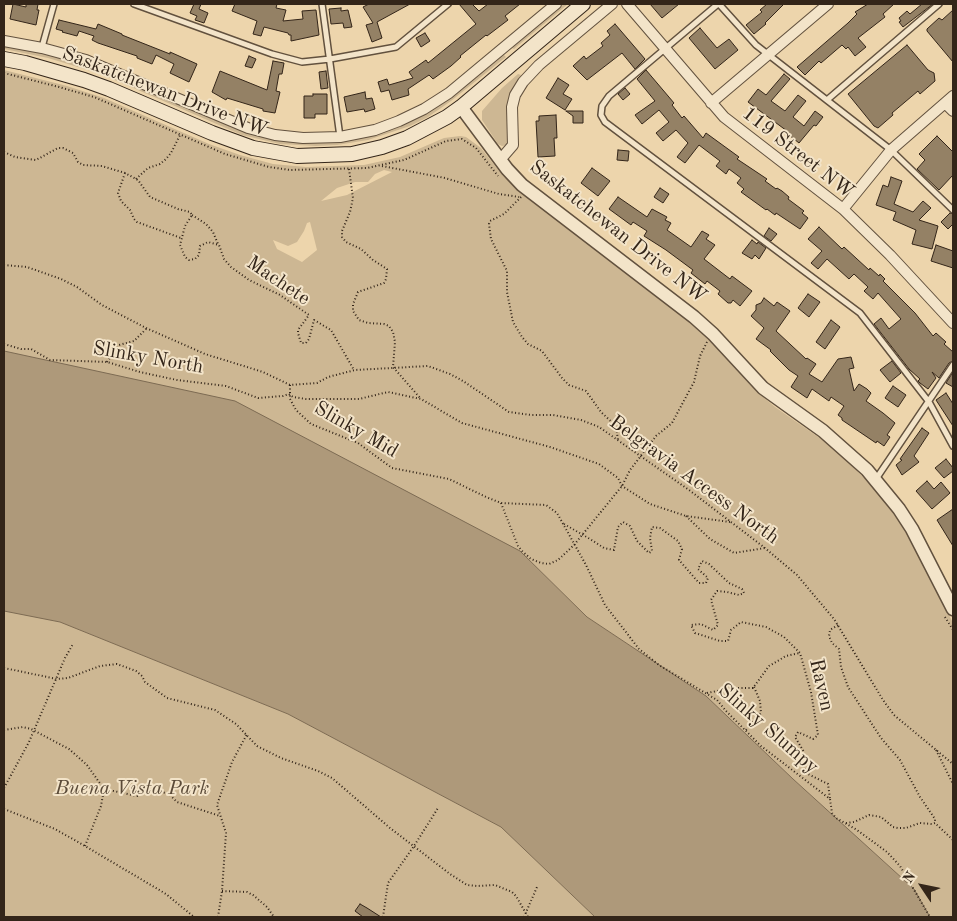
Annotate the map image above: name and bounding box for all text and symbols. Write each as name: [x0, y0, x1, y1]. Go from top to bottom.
street label: Saskatchewan Drive NW: [59, 42, 271, 142]
street label: 119 Street NW: [737, 102, 859, 204]
street label: Saskatchewan Drive NW: [524, 155, 712, 309]
street label: Machete: [242, 251, 314, 311]
street label: Slinky North: [91, 336, 205, 380]
street label: Slinky Mid: [310, 396, 402, 464]
street label: Belgravia Access North: [604, 410, 784, 550]
street label: Raven: [803, 656, 839, 714]
street label: Slinky Slumpy: [713, 679, 823, 779]
park label: Buena Vista Park: [55, 777, 209, 801]
north arrow: [897, 861, 947, 911]
text: N: [901, 869, 918, 886]

